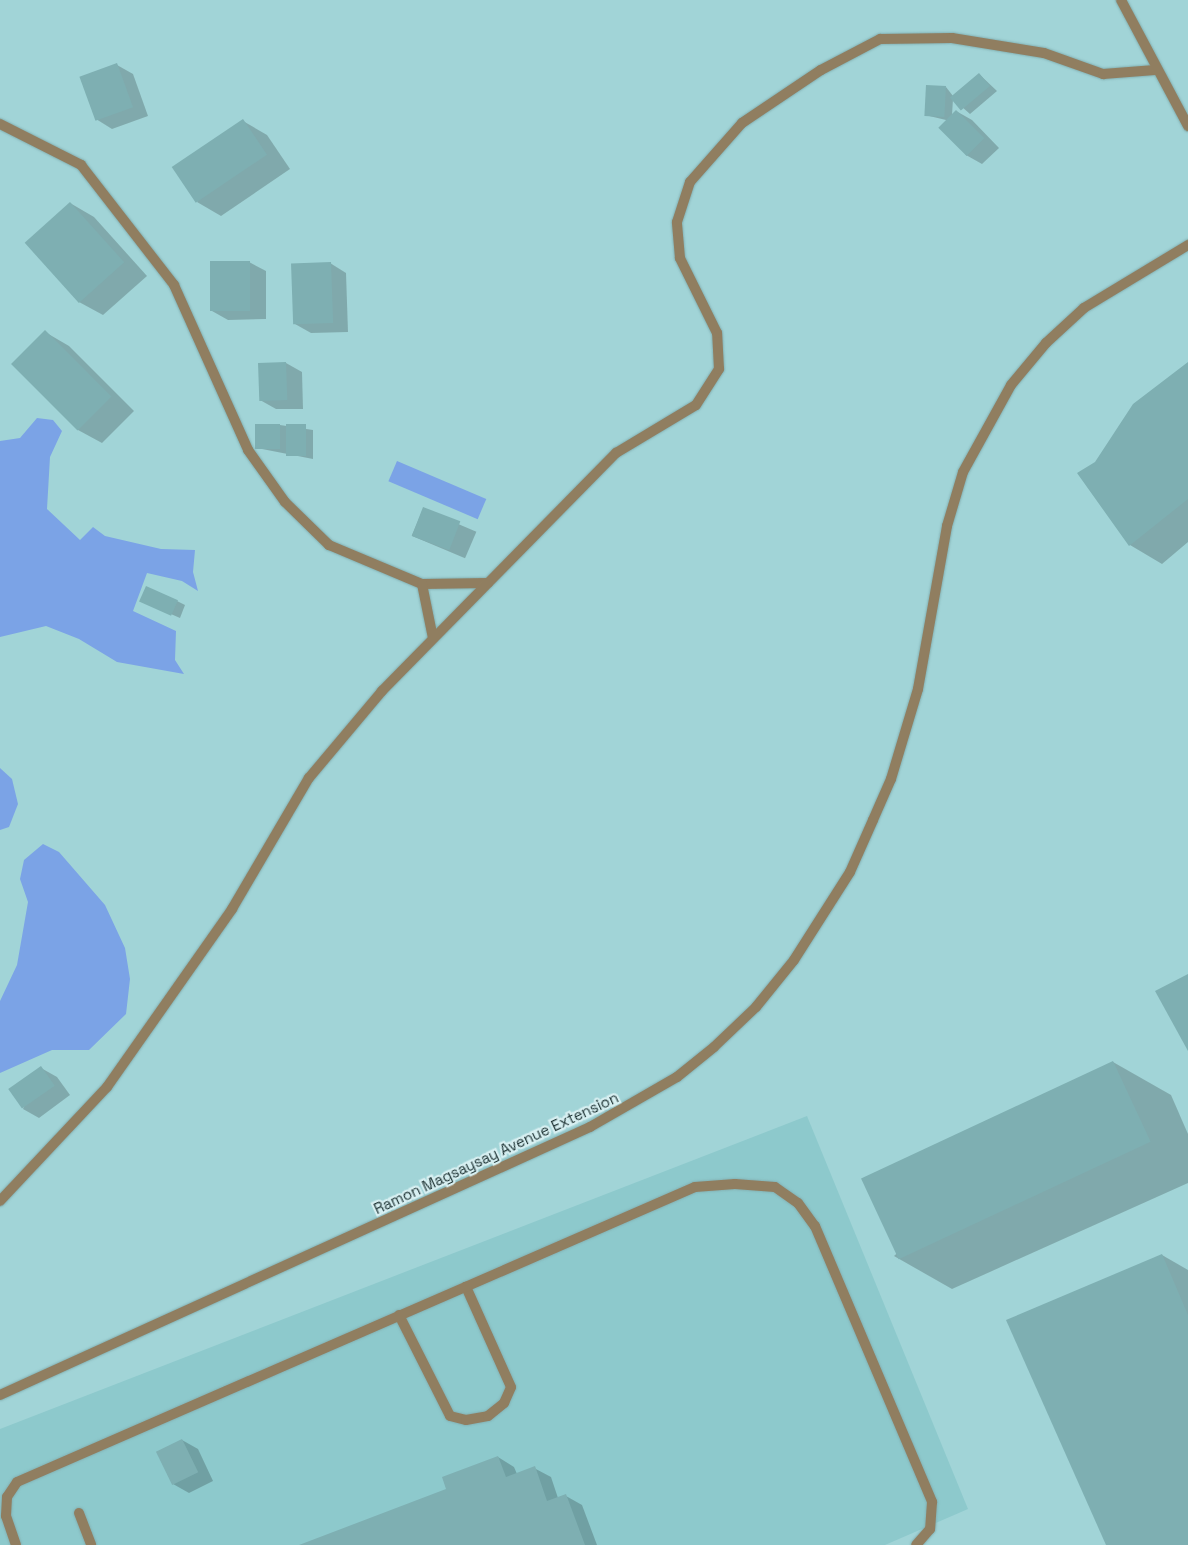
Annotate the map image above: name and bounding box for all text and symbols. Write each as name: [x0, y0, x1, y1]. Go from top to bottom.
street label: Ramon Magsaysay Avenue Extension: [371, 1088, 621, 1218]

